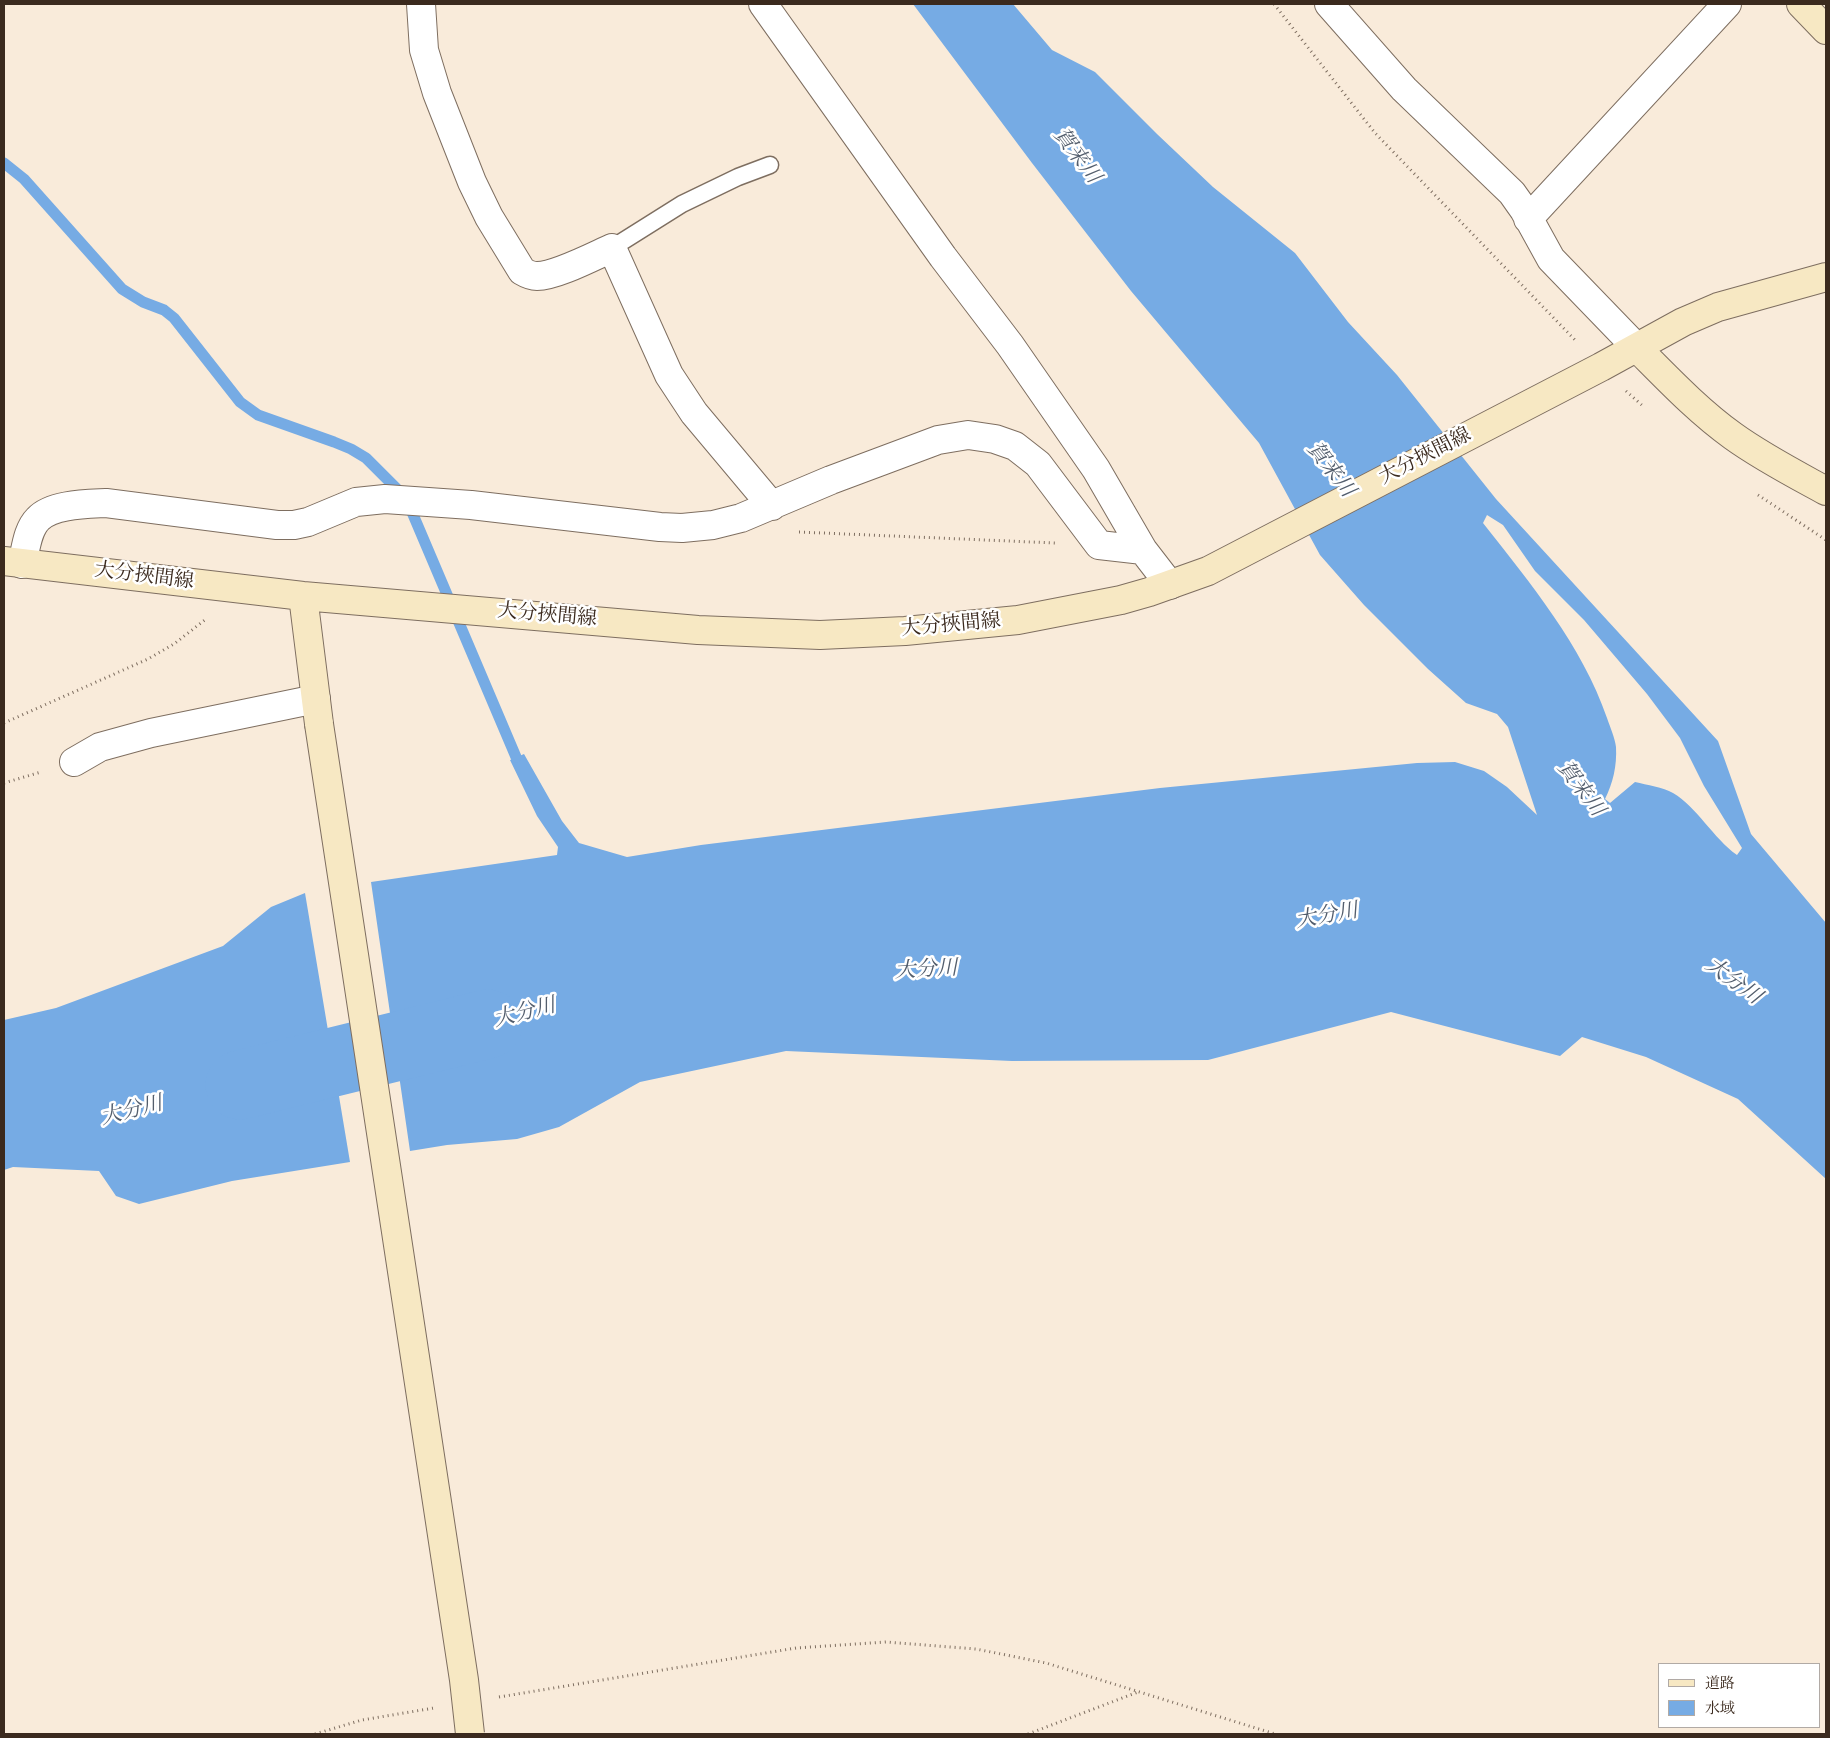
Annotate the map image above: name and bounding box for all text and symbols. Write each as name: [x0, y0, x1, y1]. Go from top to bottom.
water label: 賀来川: [1046, 124, 1104, 190]
street label: 大分挾間線: [1376, 425, 1476, 491]
water label: 賀来川: [1300, 438, 1358, 504]
street label: 大分挾間線: [93, 560, 195, 596]
street label: 大分挾間線: [496, 601, 598, 633]
street label: 大分挾間線: [900, 611, 1002, 643]
water label: 賀来川: [1550, 757, 1608, 823]
water label: 大分川: [1294, 900, 1360, 936]
water label: 大分川: [1699, 954, 1765, 1012]
water label: 大分川: [894, 958, 958, 986]
water label: 大分川: [491, 995, 559, 1035]
water label: 大分川: [98, 1093, 166, 1133]
legend: [1658, 1663, 1820, 1728]
text: 道路: [1705, 1674, 1735, 1695]
text: 水域: [1705, 1699, 1735, 1720]

